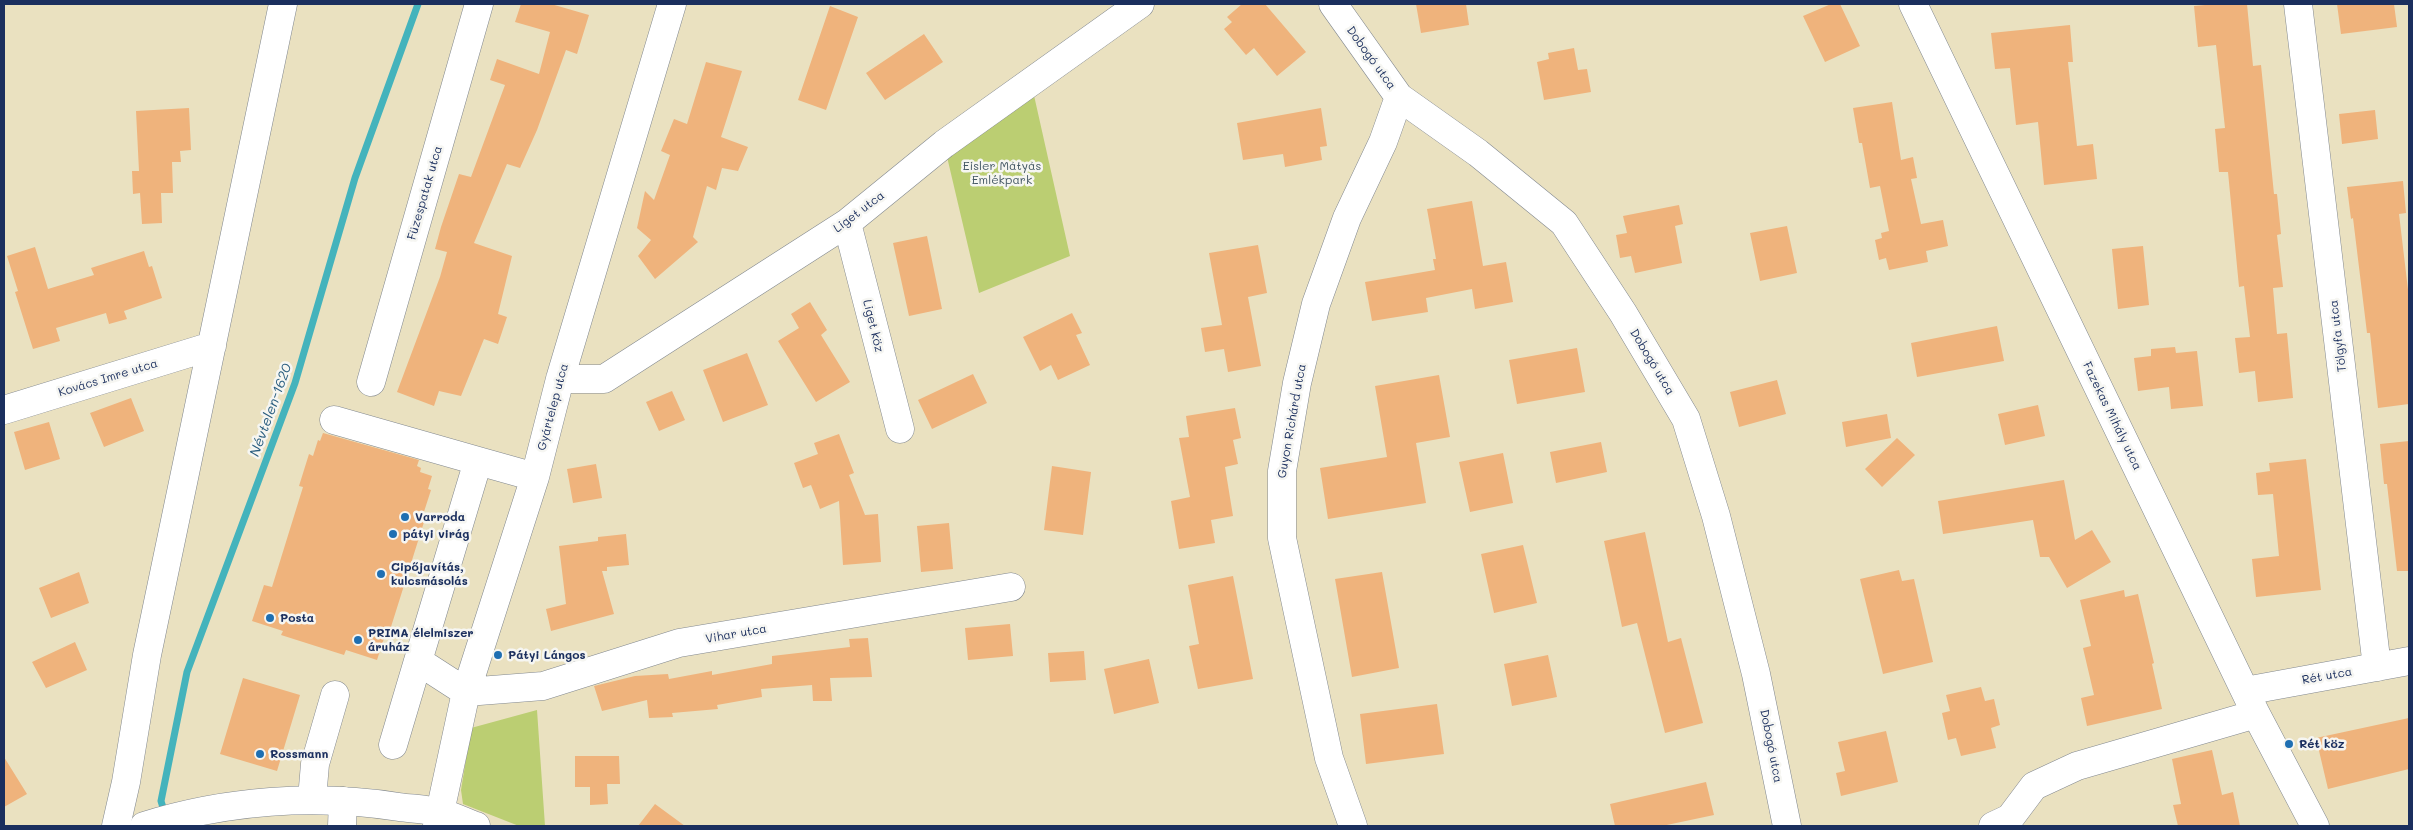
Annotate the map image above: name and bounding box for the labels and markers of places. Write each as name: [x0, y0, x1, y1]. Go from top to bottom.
place label: Varroda: [415, 510, 465, 524]
marker: Varroda: [399, 511, 411, 523]
place label: pátyi virág: [403, 527, 469, 541]
marker: pátyi virág: [387, 528, 399, 540]
place label: Cipőjavítás, kulcsmásolás: [391, 560, 468, 588]
marker: Cipőjavítás, kulcsmásolás: [375, 568, 387, 580]
place label: Posta: [280, 611, 314, 625]
marker: Posta: [264, 612, 276, 624]
place label: PRIMA élelmiszer áruház: [368, 626, 474, 654]
marker: PRIMA élelmiszer áruház: [352, 634, 364, 646]
place label: Pátyi Lángos: [508, 648, 585, 662]
marker: Pátyi Lángos: [492, 649, 504, 661]
place label: Rét köz: [2299, 737, 2345, 751]
marker: Rét köz: [2283, 738, 2295, 750]
place label: Rossmann: [270, 747, 328, 761]
marker: Rossmann: [254, 748, 266, 760]

